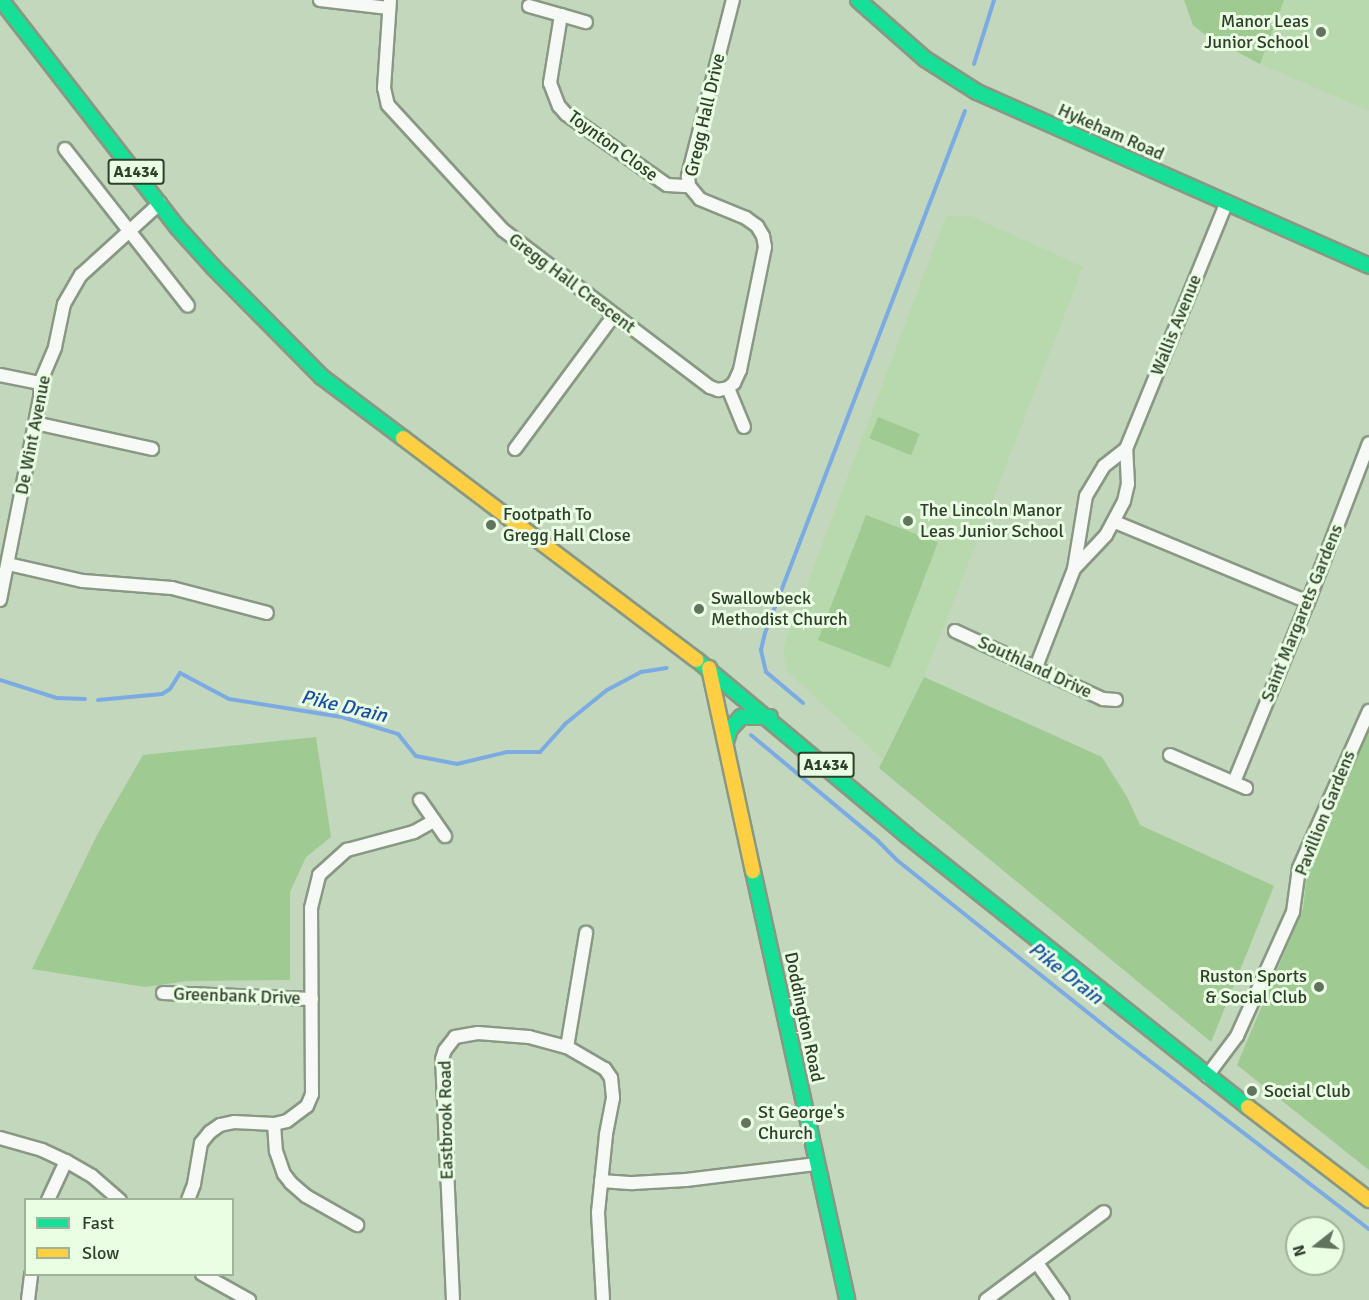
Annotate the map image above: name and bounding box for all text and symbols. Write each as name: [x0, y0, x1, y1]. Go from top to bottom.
place label: Manor Leas Junior School: [1204, 11, 1309, 54]
marker: Manor Leas Junior School: [1314, 25, 1328, 39]
street label: Gregg Hall Drive: [680, 51, 730, 179]
street label: Hykeham Road: [1055, 99, 1167, 165]
street label: Toynton Close: [564, 106, 662, 186]
road number: A1434: [108, 159, 164, 185]
street label: Gregg Hall Crescent: [504, 228, 640, 338]
street label: Wallis Avenue: [1146, 271, 1206, 379]
street label: De Wint Avenue: [11, 373, 55, 497]
place label: The Lincoln Manor Leas Junior School: [920, 500, 1064, 542]
place label: Footpath To Gregg Hall Close: [503, 504, 631, 546]
marker: The Lincoln Manor Leas Junior School: [901, 514, 915, 528]
marker: Footpath To Gregg Hall Close: [484, 518, 498, 532]
street label: Saint Margarets Gardens: [1256, 521, 1348, 705]
place label: Swallowbeck Methodist Church: [711, 588, 848, 630]
marker: Swallowbeck Methodist Church: [692, 602, 706, 616]
street label: Southland Drive: [975, 631, 1095, 703]
water label: Pike Drain: [299, 684, 389, 728]
street label: Pavillion Gardens: [1290, 747, 1360, 879]
road number: A1434: [798, 752, 854, 778]
water label: Pike Drain: [1024, 937, 1108, 1009]
street label: Doddington Road: [780, 950, 828, 1084]
place label: Ruston Sports & Social Club: [1200, 966, 1307, 1008]
marker: Ruston Sports & Social Club: [1312, 980, 1326, 994]
street label: Greenbank Drive: [173, 983, 301, 1009]
street label: Eastbrook Road: [434, 1060, 458, 1180]
place label: Social Club: [1264, 1080, 1351, 1102]
marker: Social Club: [1245, 1084, 1259, 1098]
place label: St George's Church: [758, 1102, 845, 1144]
marker: St George's Church: [739, 1116, 753, 1130]
legend: [24, 1198, 234, 1276]
text: Fast: [82, 1212, 114, 1234]
north arrow: [1285, 1216, 1345, 1276]
text: Slow: [82, 1242, 119, 1264]
text: N: [1289, 1242, 1311, 1259]

